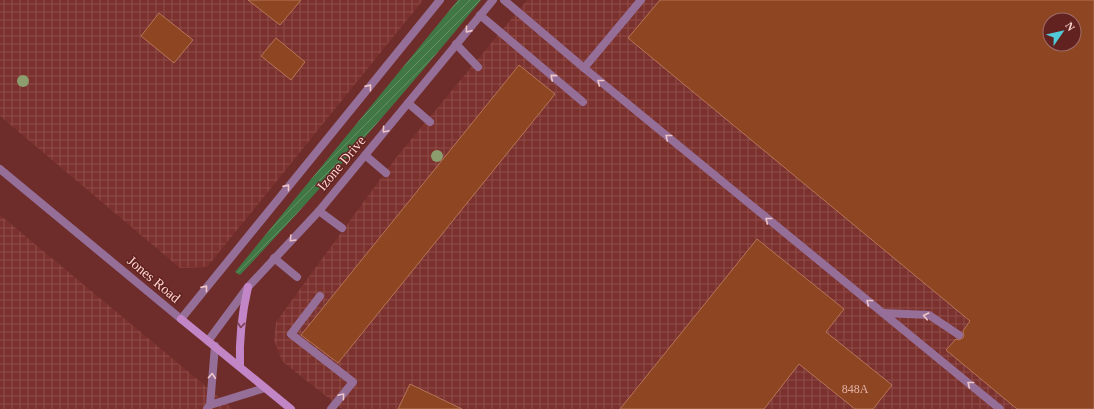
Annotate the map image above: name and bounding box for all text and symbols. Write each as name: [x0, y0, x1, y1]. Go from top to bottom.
north arrow: [1042, 12, 1082, 52]
text: N: [1063, 20, 1078, 33]
one-way arrow: [465, 25, 472, 33]
one-way arrow: [551, 74, 558, 81]
one-way arrow: [597, 79, 605, 86]
one-way arrow: [365, 84, 372, 91]
one-way arrow: [383, 126, 390, 133]
street label: Izone Drive: [314, 133, 368, 194]
one-way arrow: [665, 135, 672, 142]
one-way arrow: [283, 185, 290, 192]
one-way arrow: [766, 217, 773, 224]
one-way arrow: [289, 234, 296, 242]
street label: Jones Road: [124, 253, 183, 306]
one-way arrow: [200, 286, 207, 293]
one-way arrow: [866, 299, 874, 306]
one-way arrow: [922, 312, 929, 321]
one-way arrow: [237, 322, 246, 328]
one-way arrow: [208, 373, 217, 379]
house number: 848A: [842, 382, 869, 396]
one-way arrow: [967, 382, 974, 389]
one-way arrow: [337, 393, 344, 400]

